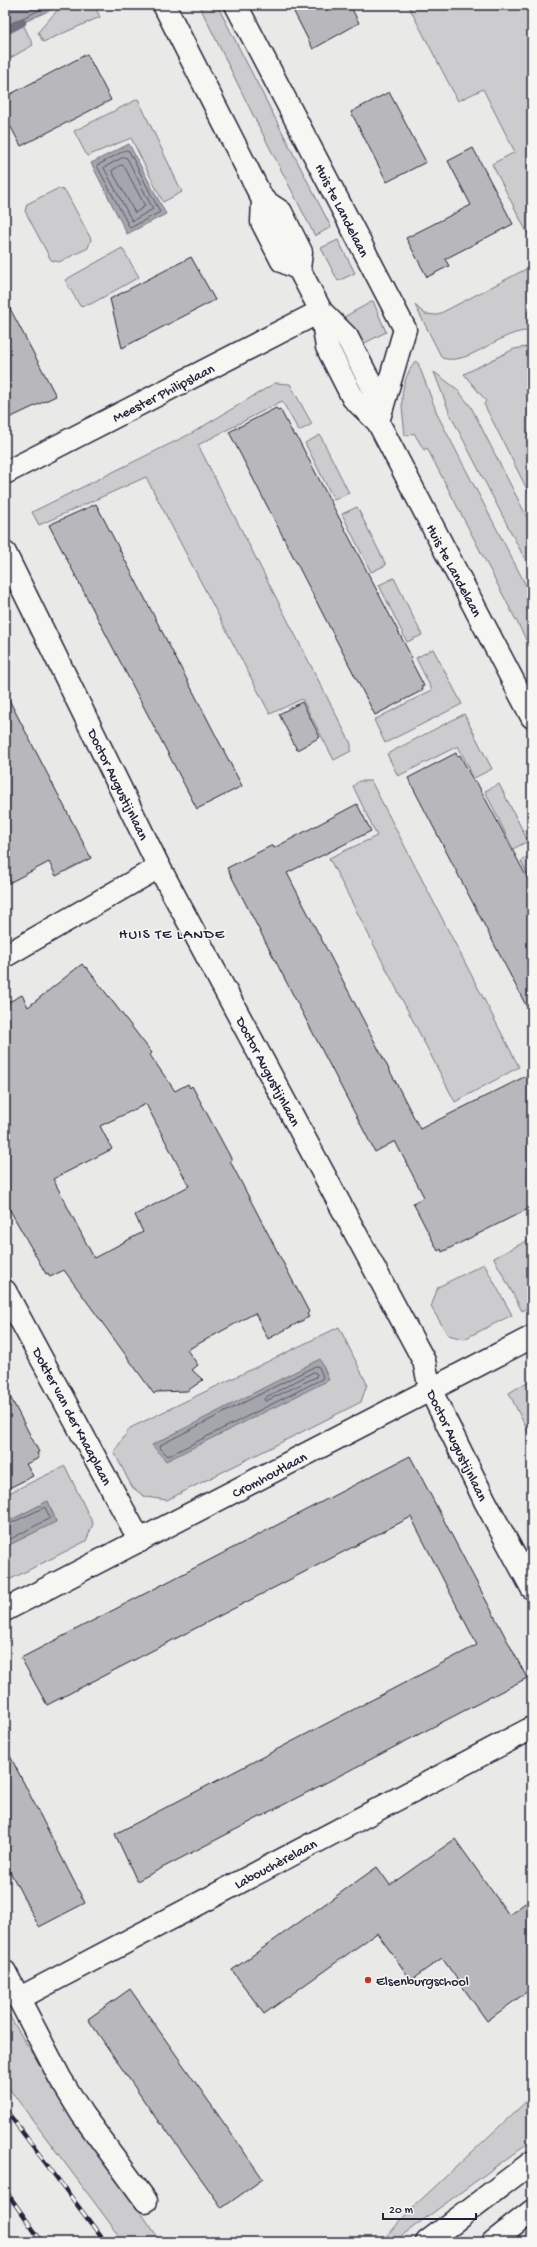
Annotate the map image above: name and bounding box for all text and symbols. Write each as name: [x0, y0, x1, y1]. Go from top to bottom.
street label: Huis te Landelaan: [310, 162, 372, 261]
street label: Meester Philipslaan: [110, 361, 218, 427]
street label: Huis te Landelaan: [421, 522, 485, 621]
street label: Doctor Augustijnlaan: [82, 726, 151, 844]
district label: HUIS TE LANDE: [119, 926, 225, 944]
street label: Doctor Augustijnlaan: [230, 1014, 303, 1130]
street label: Dokter van der Knaaplaan: [27, 1345, 114, 1489]
street label: Doctor Augustijnlaan: [421, 1387, 490, 1505]
street label: Cromhoutlaan: [230, 1449, 311, 1503]
street label: Labouchèrelaan: [232, 1836, 321, 1894]
place label: Elsenburgschool: [376, 1974, 469, 1991]
marker: Elsenburgschool: [363, 1975, 373, 1985]
scale bar: [383, 2195, 476, 2221]
text: 20 m: [389, 2204, 414, 2218]

